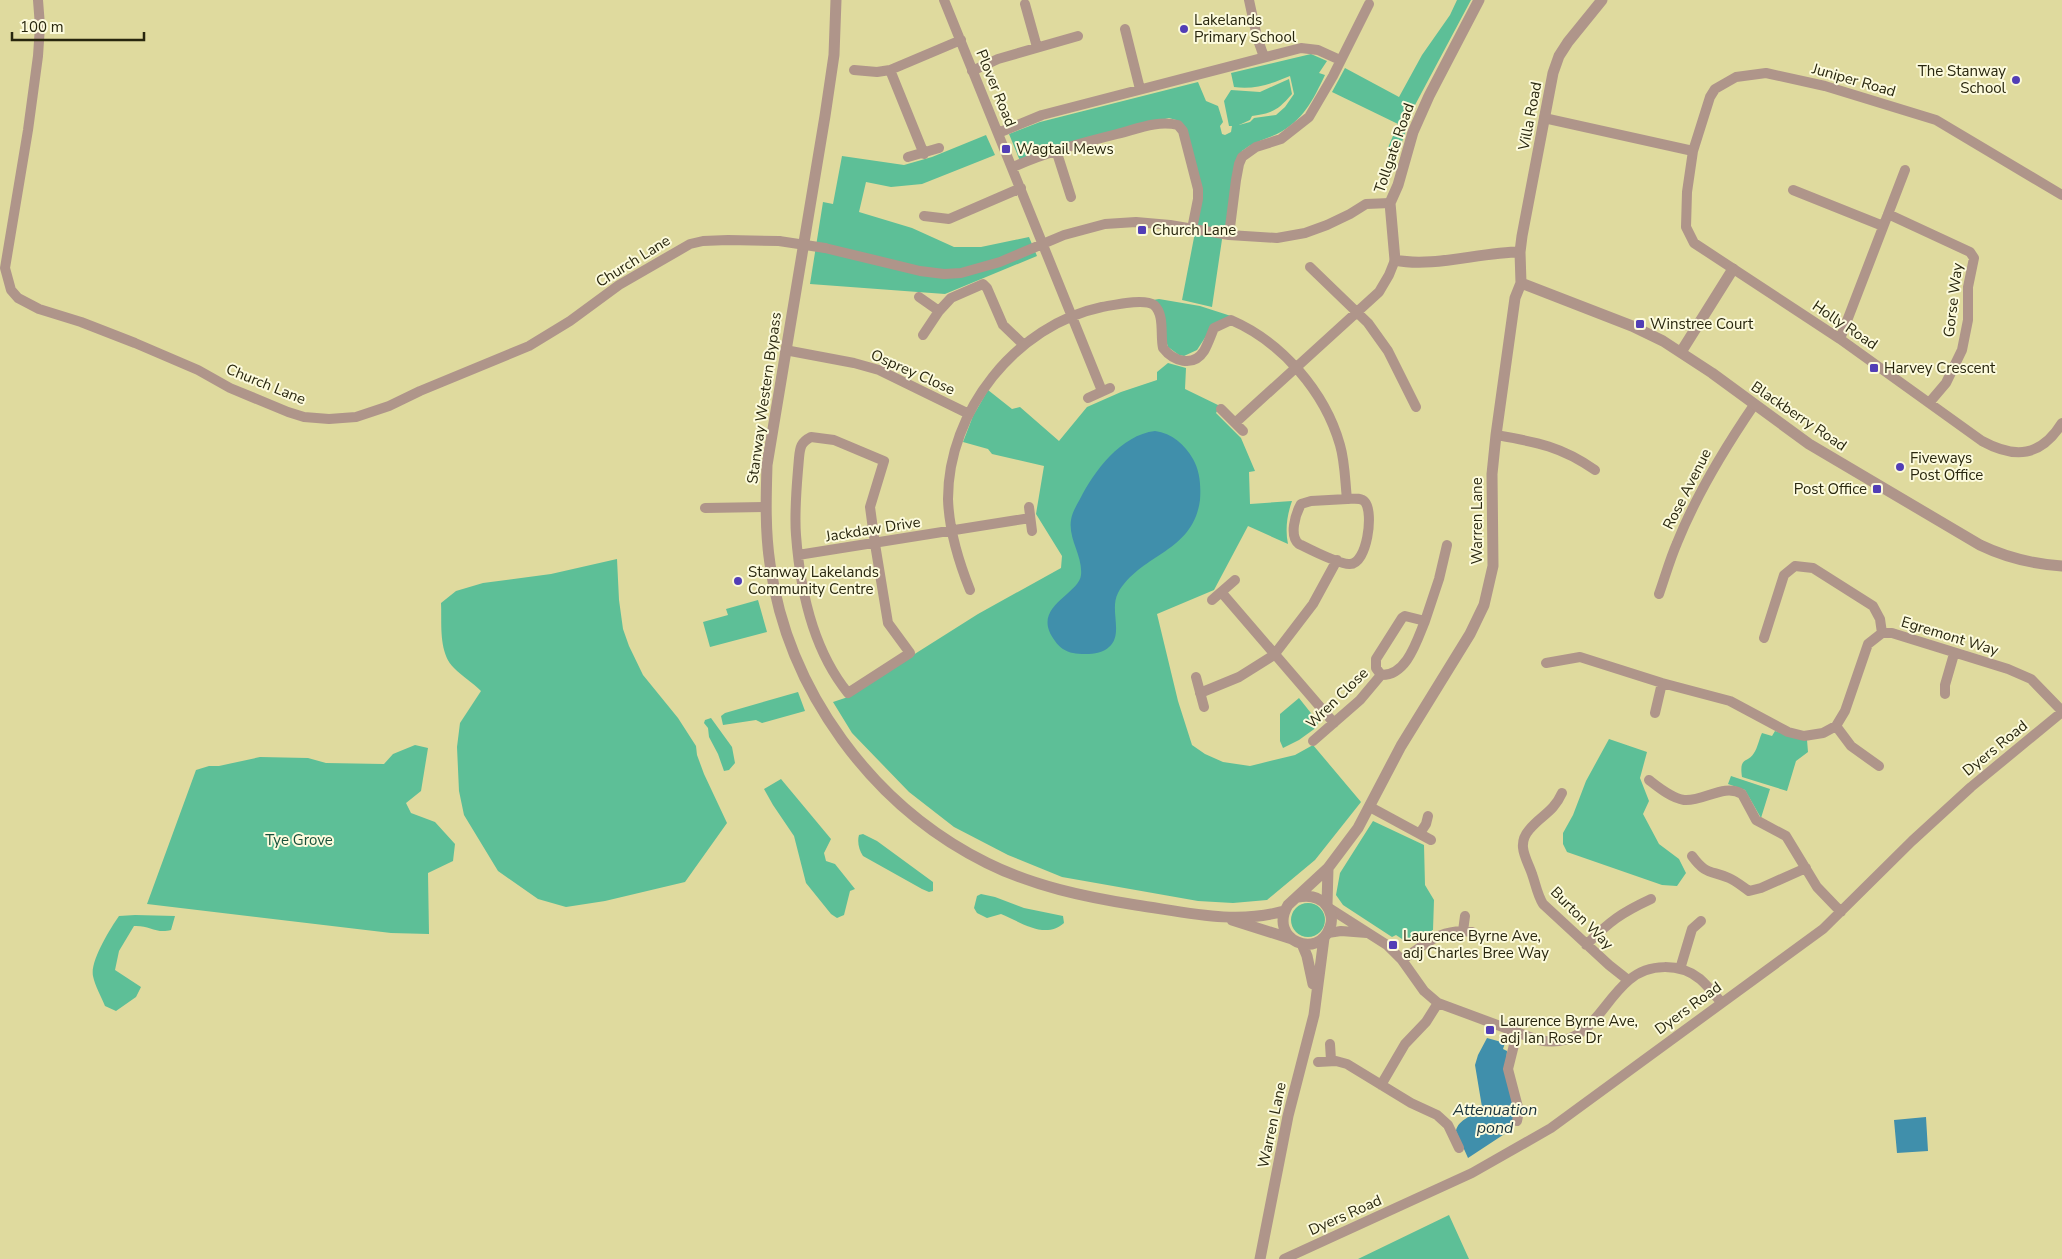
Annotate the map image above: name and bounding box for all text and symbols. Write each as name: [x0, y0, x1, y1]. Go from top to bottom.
scale bar: [12, 10, 145, 42]
place label: Lakelands Primary School: [1194, 10, 1297, 47]
text: 100 m: [20, 17, 64, 37]
marker: Lakelands Primary School: [1178, 23, 1190, 35]
street label: Plover Road: [971, 46, 1021, 130]
street label: Juniper Road: [1809, 58, 1898, 101]
place label: The Stanway School: [1918, 61, 2007, 98]
marker: The Stanway School: [2010, 74, 2022, 86]
street label: Villa Road: [1513, 80, 1546, 153]
street label: Tollgate Road: [1369, 100, 1419, 196]
place label: Wagtail Mews: [1016, 139, 1114, 159]
marker: Wagtail Mews: [1000, 143, 1012, 155]
place label: Church Lane: [1152, 220, 1236, 240]
marker: Church Lane: [1136, 224, 1148, 236]
street label: Church Lane: [592, 230, 674, 292]
street label: Gorse Way: [1939, 261, 1968, 338]
street label: Holly Road: [1808, 296, 1882, 354]
street label: Stanway Western Bypass: [742, 311, 786, 485]
place label: Winstree Court: [1650, 314, 1754, 334]
marker: Winstree Court: [1634, 318, 1646, 330]
street label: Osprey Close: [868, 345, 958, 399]
place label: Harvey Crescent: [1884, 358, 1996, 378]
street label: Church Lane: [223, 359, 309, 409]
marker: Harvey Crescent: [1868, 362, 1880, 374]
street label: Blackberry Road: [1747, 377, 1851, 455]
street label: Rose Avenue: [1658, 445, 1716, 533]
place label: Fiveways Post Office: [1910, 448, 1983, 485]
marker: Fiveways Post Office: [1894, 461, 1906, 473]
street label: Warren Lane: [1467, 477, 1487, 565]
place label: Post Office: [1794, 479, 1867, 499]
marker: Post Office: [1871, 483, 1883, 495]
street label: Jackdaw Drive: [823, 512, 922, 547]
place label: Stanway Lakelands Community Centre: [748, 562, 879, 599]
marker: Stanway Lakelands Community Centre: [732, 575, 744, 587]
street label: Egremont Way: [1899, 612, 2001, 660]
street label: Wren Close: [1302, 663, 1372, 733]
street label: Dyers Road: [1958, 716, 2032, 780]
park label: Tye Grove: [265, 830, 333, 850]
street label: Burton Way: [1546, 882, 1618, 954]
place label: Laurence Byrne Ave, adj Charles Bree Way: [1403, 926, 1549, 963]
marker: Laurence Byrne Ave, adj Charles Bree Way: [1387, 939, 1399, 951]
street label: Dyers Road: [1651, 977, 1725, 1039]
place label: Laurence Byrne Ave, adj Ian Rose Dr: [1500, 1011, 1638, 1048]
marker: Laurence Byrne Ave, adj Ian Rose Dr: [1484, 1024, 1496, 1036]
street label: Warren Lane: [1253, 1080, 1291, 1170]
water label: Attenuation pond: [1452, 1099, 1537, 1139]
street label: Dyers Road: [1305, 1190, 1385, 1240]

